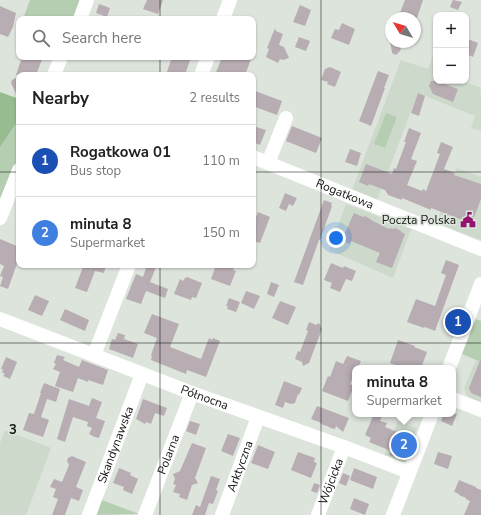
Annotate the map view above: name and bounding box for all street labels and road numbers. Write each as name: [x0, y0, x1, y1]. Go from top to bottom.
street label: Rogatkowa: [314, 175, 376, 213]
street label: Północna: [178, 381, 231, 413]
street label: Skandynawska: [94, 404, 137, 485]
street label: Polarna: [153, 432, 183, 477]
street label: Arktyczna: [223, 438, 257, 494]
street label: Wójcicka: [315, 456, 347, 507]

